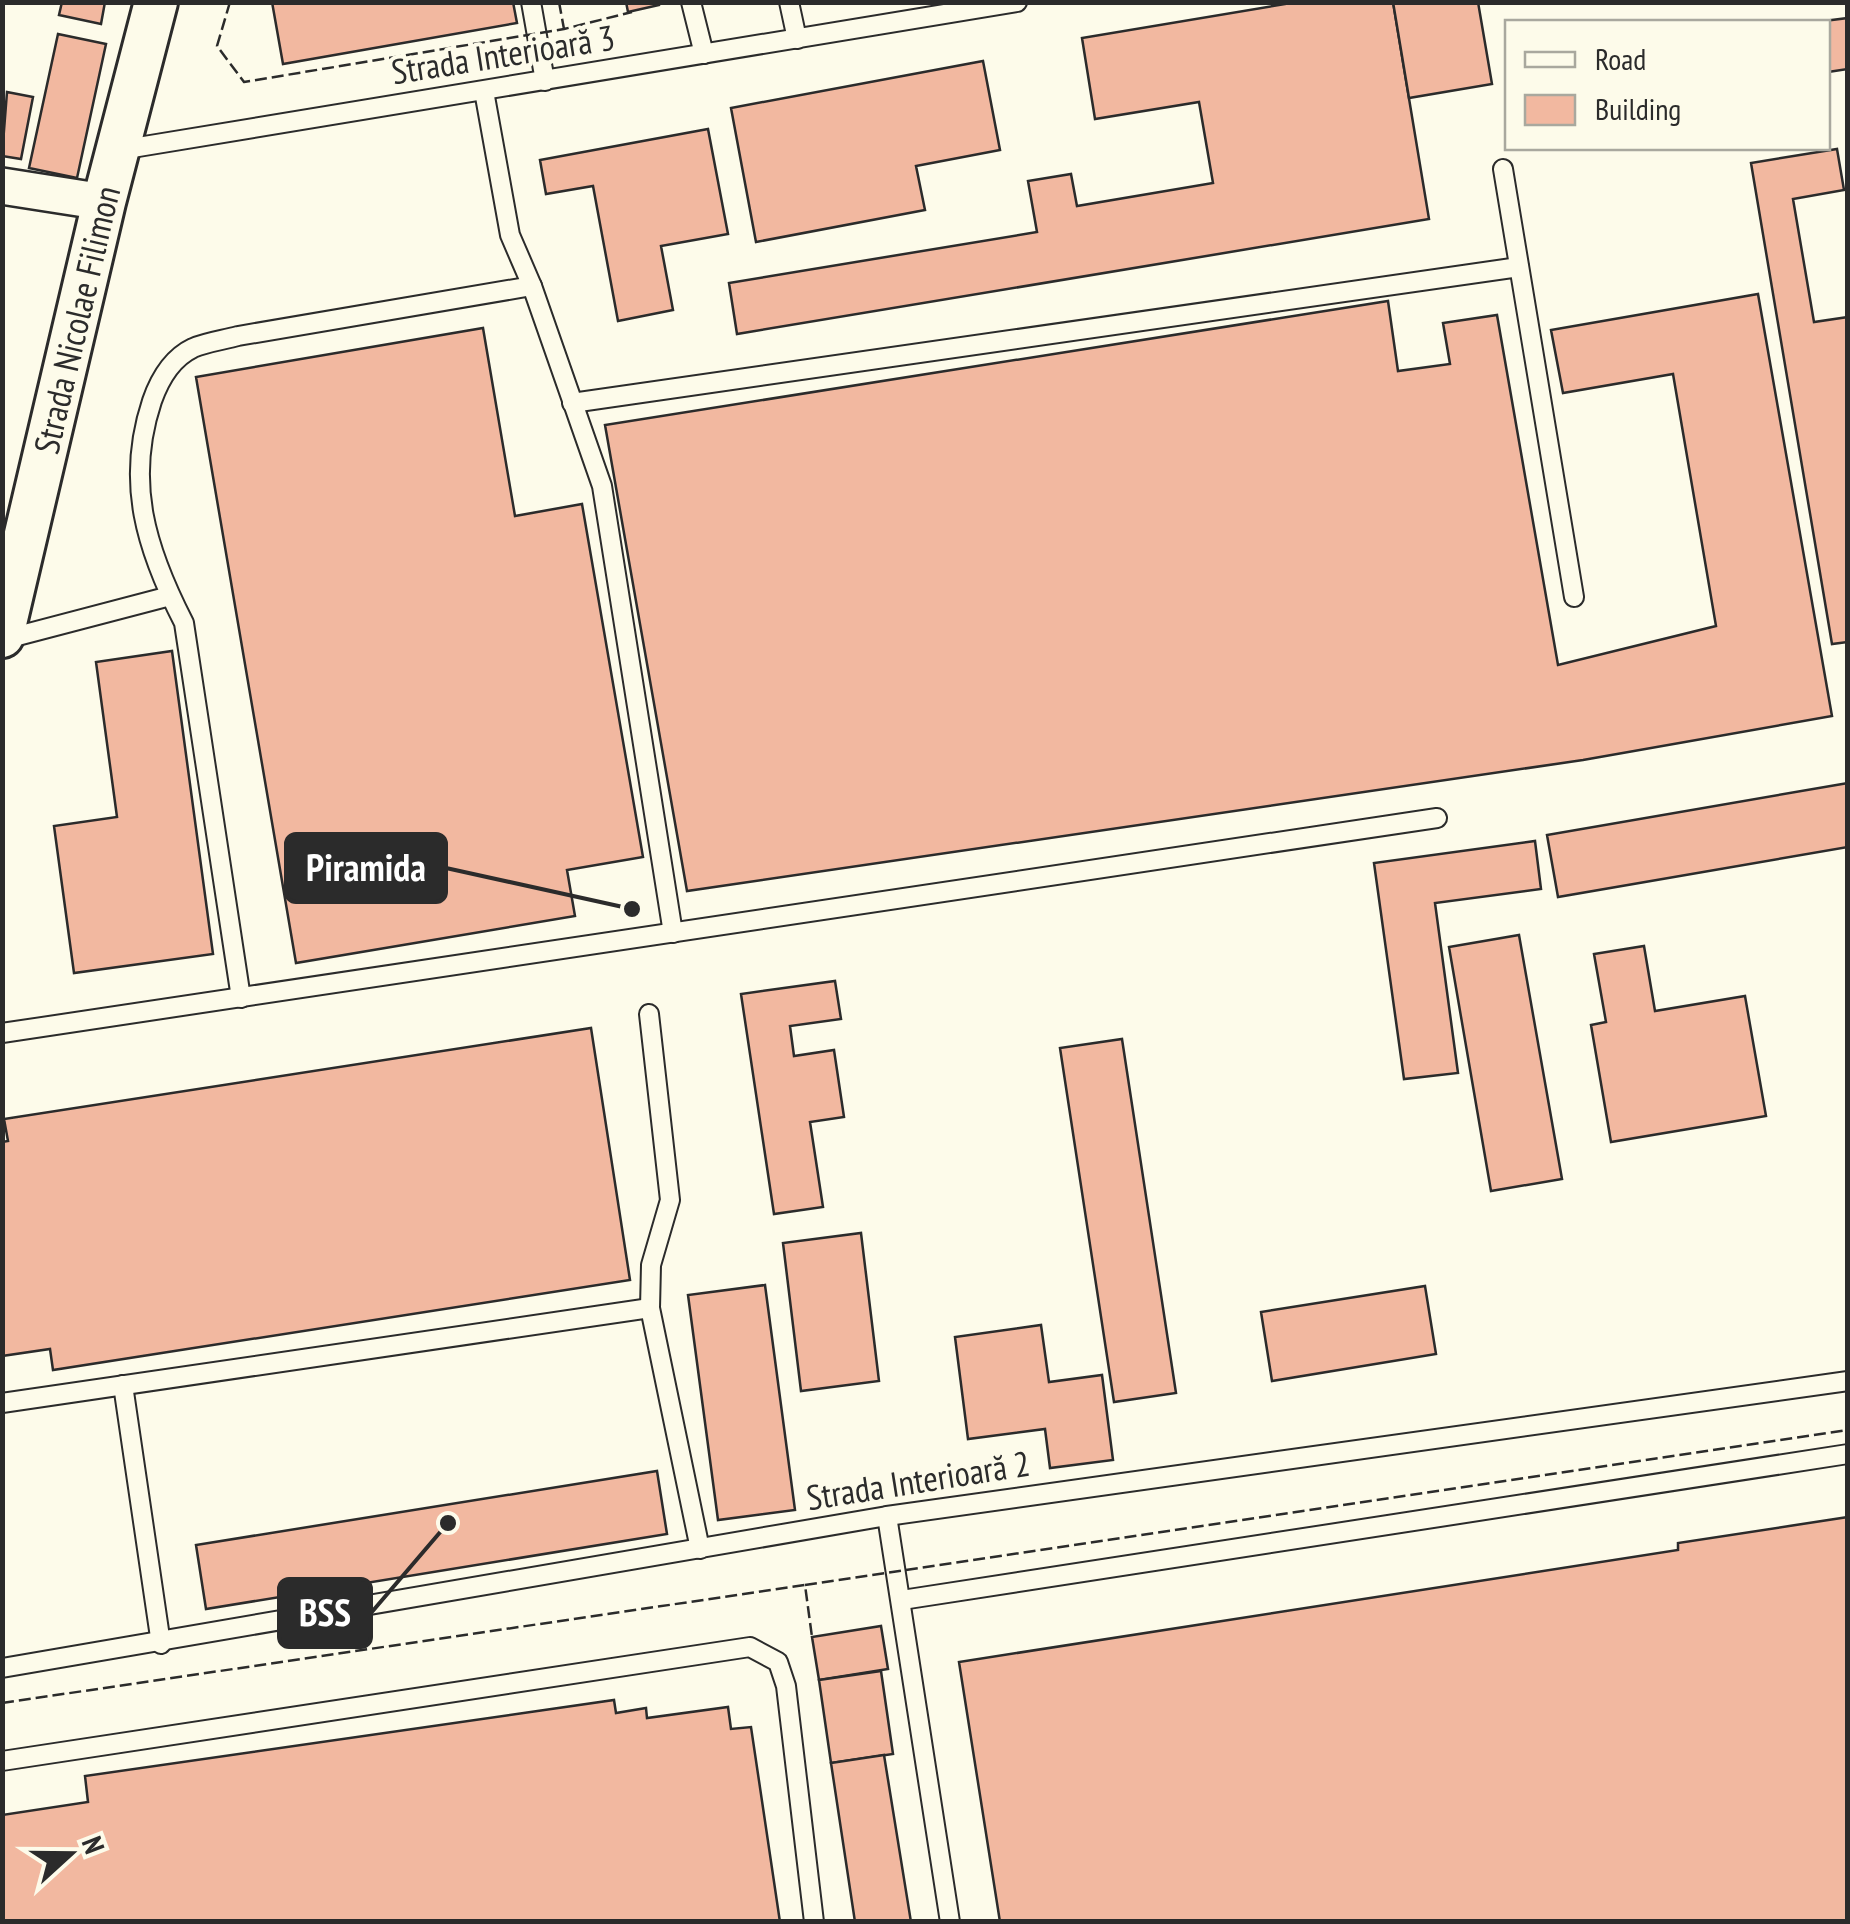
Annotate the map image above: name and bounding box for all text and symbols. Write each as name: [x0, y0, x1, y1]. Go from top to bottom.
street label: Strada Interioară 3: [388, 14, 618, 94]
legend: [1505, 20, 1830, 150]
text: Road: [1595, 39, 1646, 78]
text: Building: [1595, 89, 1681, 128]
street label: Strada Nicolae Filimon: [23, 181, 130, 458]
callout: Piramida: [286, 834, 446, 902]
text: Piramida: [306, 842, 426, 891]
street label: Strada Interioară 2: [803, 1440, 1033, 1520]
callout: BSS: [279, 1579, 371, 1647]
text: BSS: [299, 1587, 351, 1636]
north arrow: [20, 1804, 120, 1904]
text: N: [74, 1831, 114, 1859]

